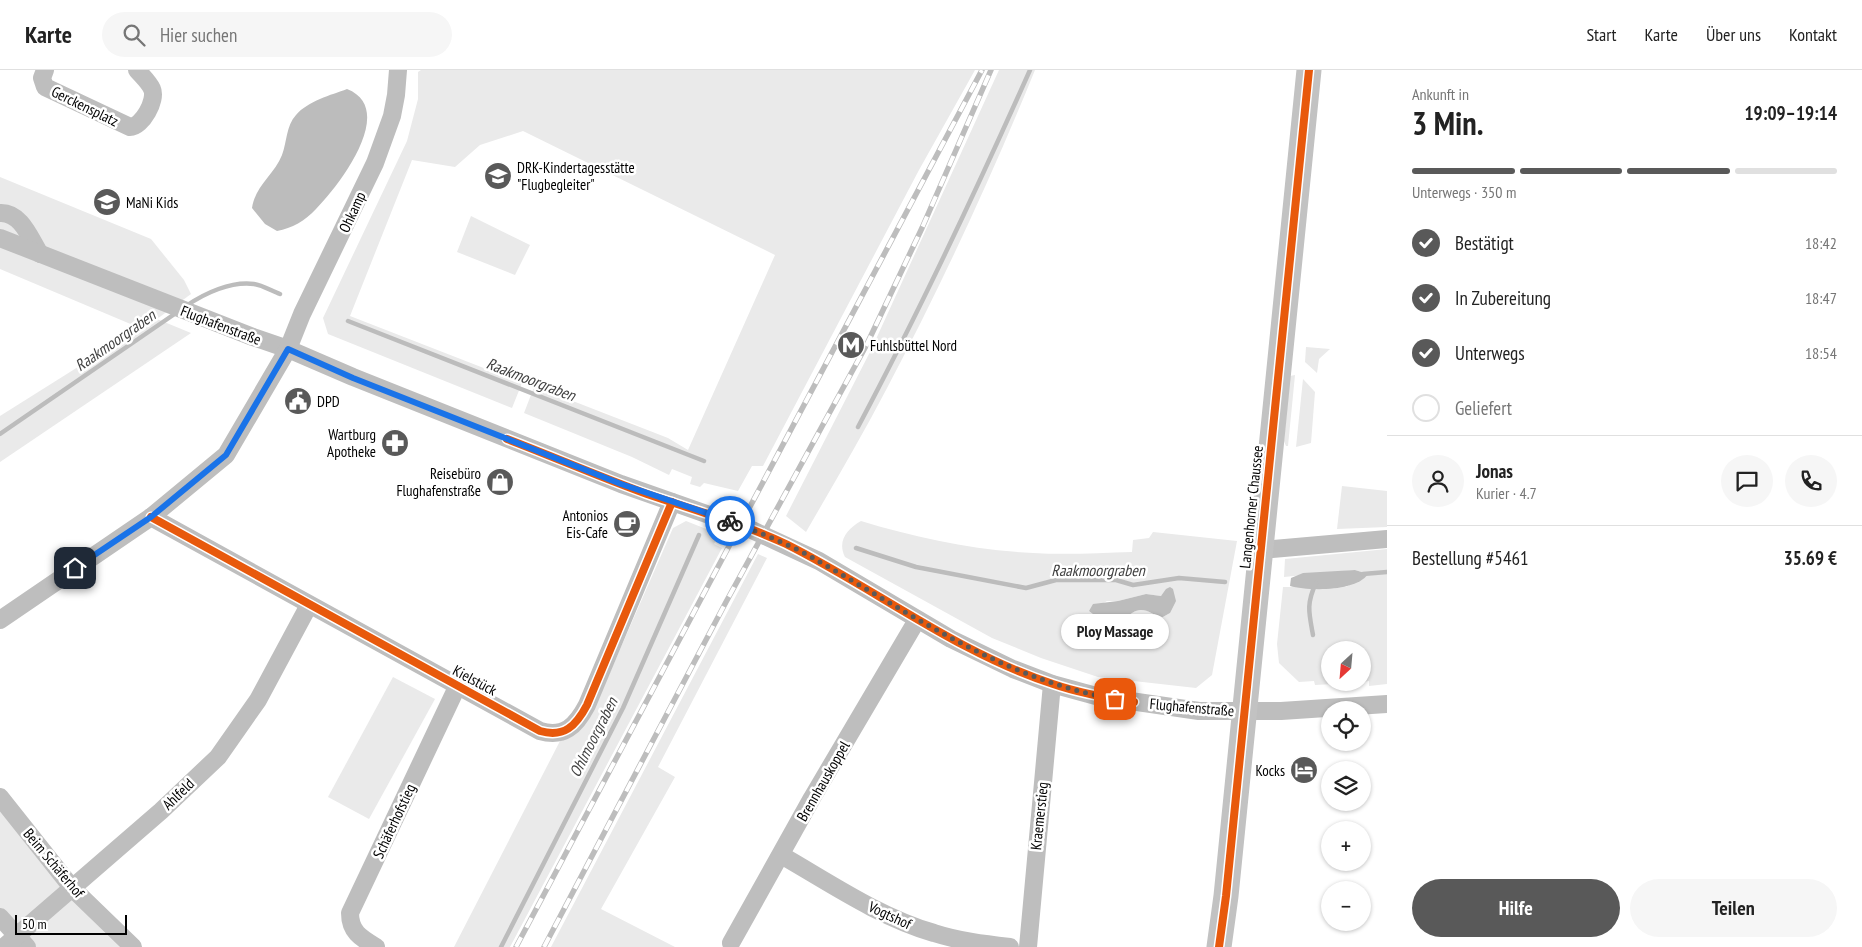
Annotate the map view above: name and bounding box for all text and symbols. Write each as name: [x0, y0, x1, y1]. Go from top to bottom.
search box: [102, 12, 452, 57]
text: Karte: [25, 19, 72, 50]
icon: search: [120, 21, 148, 49]
text: Hier suchen: [160, 23, 237, 47]
text: Start: [1586, 23, 1617, 46]
text: Karte: [1645, 23, 1678, 46]
text: Über uns: [1706, 23, 1761, 46]
text: Kontakt: [1789, 23, 1837, 46]
street label: Gerckensplatz: [48, 82, 122, 130]
text: Ankunft in: [1412, 84, 1469, 104]
text: 19:09–19:14: [1744, 101, 1837, 125]
text: 3 Min.: [1412, 102, 1483, 144]
place label: DRK-Kindertagesstätte "Flugbegleiter": [517, 158, 635, 194]
school or university icon: DRK-Kindertagesstätte "Flugbegleiter": [483, 161, 513, 191]
text: Unterwegs · 350 m: [1412, 182, 1516, 202]
school or university icon: MaNi Kids: [92, 187, 122, 217]
street label: Ohkamp: [334, 189, 370, 235]
place label: MaNi Kids: [126, 193, 178, 212]
icon: check: [1412, 229, 1440, 257]
text: Bestätigt: [1455, 231, 1514, 255]
text: 18:42: [1805, 233, 1837, 253]
icon: check: [1412, 284, 1440, 312]
text: In Zubereitung: [1455, 286, 1551, 310]
text: 18:47: [1805, 288, 1837, 308]
street label: Flughafenstraße: [178, 301, 264, 349]
water label: Raakmoorgraben: [71, 304, 160, 375]
metro station icon: Fuhlsbüttel Nord: [836, 330, 866, 360]
place label: Fuhlsbüttel Nord: [870, 336, 957, 355]
icon: check: [1412, 339, 1440, 367]
text: Unterwegs: [1455, 341, 1525, 365]
text: 18:54: [1805, 343, 1837, 363]
water label: Raakmoorgraben: [484, 353, 579, 405]
public building icon: DPD: [283, 386, 313, 416]
place label: DPD: [317, 392, 340, 411]
text: Geliefert: [1455, 396, 1512, 420]
place label: Wartburg Apotheke: [327, 425, 376, 461]
pharmacy icon: Wartburg Apotheke: [380, 428, 410, 458]
street label: Langenhorner Chaussee: [1235, 445, 1267, 569]
button: person: [1412, 455, 1464, 507]
button: chat: [1721, 455, 1773, 507]
button: phone: [1785, 455, 1837, 507]
text: Jonas: [1476, 459, 1513, 483]
place label: Reisebüro Flughafenstraße: [396, 464, 481, 500]
shop icon: Reisebüro Flughafenstraße: [485, 467, 515, 497]
text: Kurier · 4.7: [1476, 483, 1537, 503]
courier: [705, 496, 755, 546]
place label: Antonios Eis-Cafe: [562, 506, 608, 542]
icon: bike: [716, 507, 744, 535]
cafe icon: Antonios Eis-Cafe: [612, 509, 642, 539]
text: Bestellung #5461: [1412, 546, 1529, 570]
text: 35.69 €: [1784, 546, 1837, 570]
pin: [54, 547, 96, 589]
icon: home: [61, 554, 89, 582]
water label: Raakmoorgraben: [1051, 560, 1146, 580]
callout: Ploy Massage: [1061, 614, 1169, 649]
text: Ploy Massage: [1077, 621, 1153, 641]
north arrow: [1321, 641, 1371, 691]
map controls: [1321, 641, 1371, 931]
street label: Kielstück: [450, 661, 500, 700]
pin: [1094, 678, 1136, 720]
icon: bag: [1101, 685, 1129, 713]
water label: Ohlmoorgraben: [564, 693, 622, 780]
street label: Flughafenstraße: [1149, 694, 1235, 720]
button: locate: [1321, 701, 1371, 751]
street label: Brennhauskoppel: [792, 737, 854, 825]
hotel icon: Kocks: [1289, 755, 1319, 785]
place label: Kocks: [1255, 761, 1285, 780]
button: layers: [1321, 761, 1371, 811]
street label: Ahlfeld: [158, 774, 198, 814]
street label: Schäferhofstieg: [368, 781, 420, 861]
street label: Kraemerstieg: [1026, 781, 1052, 851]
button: +: [1321, 821, 1371, 871]
street label: Beim Schäferhof: [20, 824, 89, 902]
button: Hilfe: [1412, 879, 1620, 937]
button: Teilen: [1630, 879, 1837, 937]
button: −: [1321, 881, 1371, 931]
street label: Vogtshof: [865, 896, 916, 934]
scale bar: [15, 912, 128, 935]
text: 50 m: [22, 915, 47, 933]

